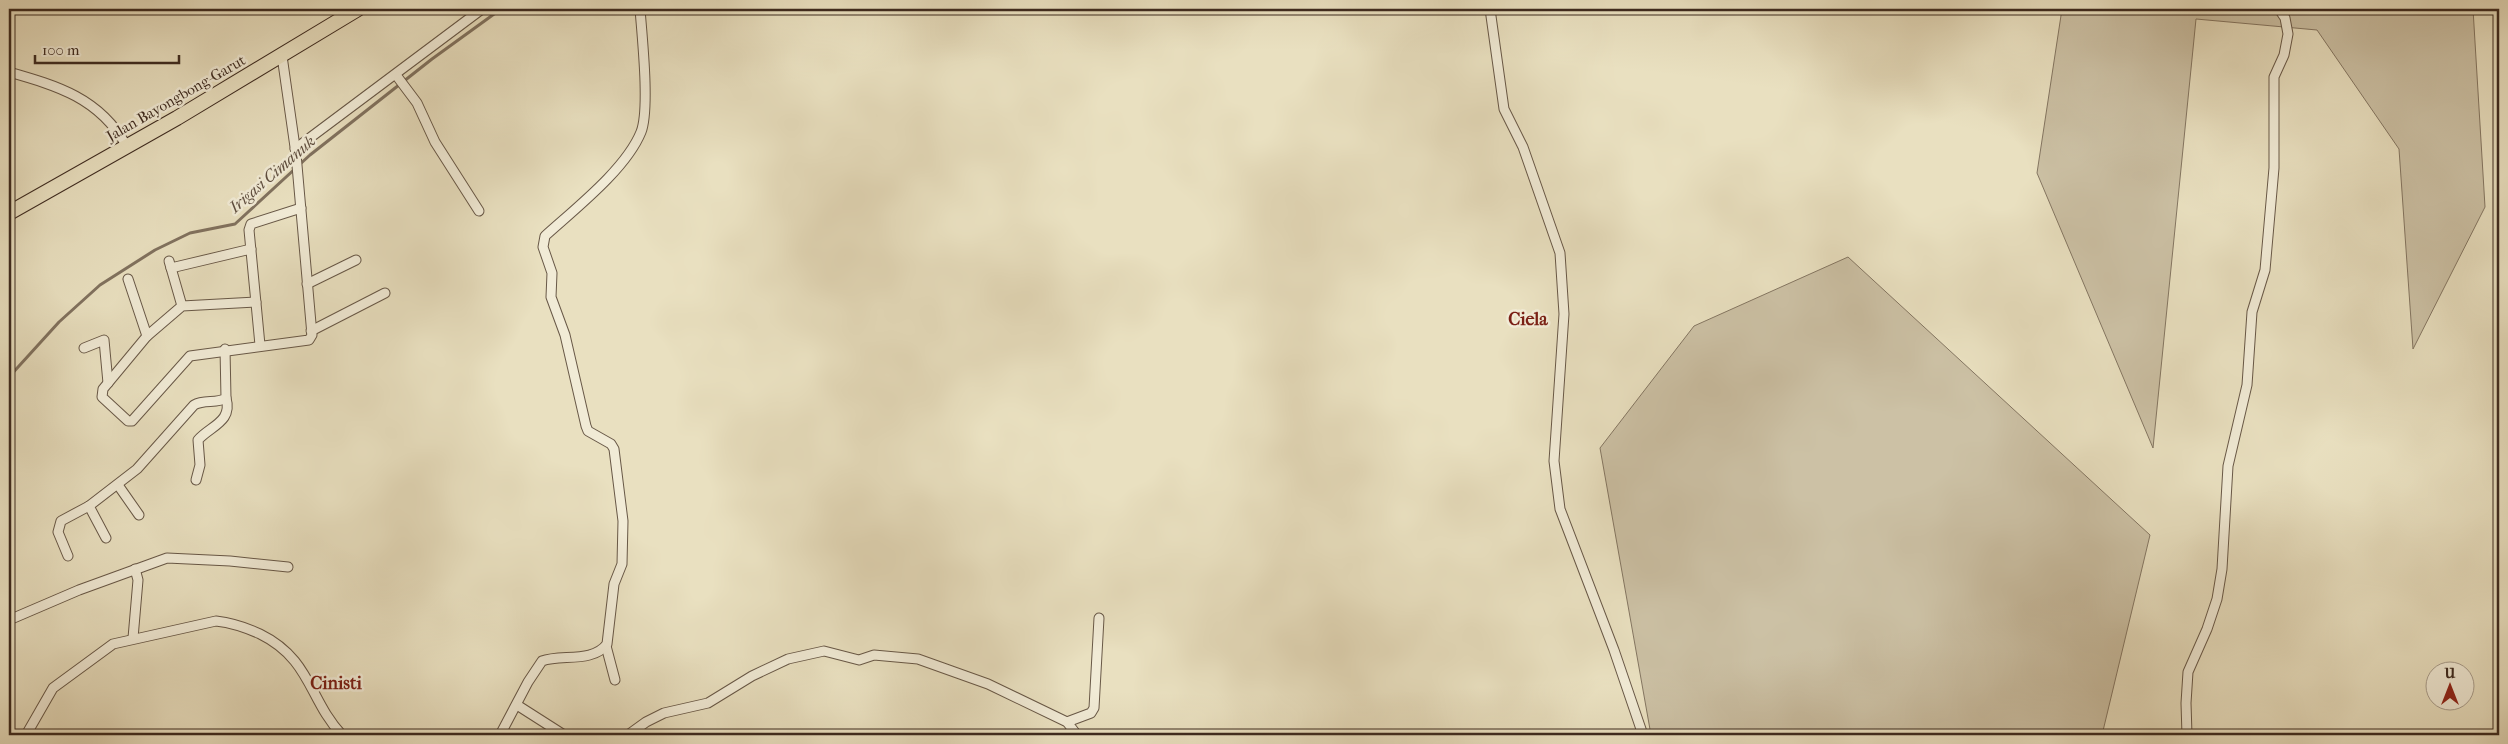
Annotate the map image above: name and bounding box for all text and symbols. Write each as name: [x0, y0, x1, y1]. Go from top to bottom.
scale bar: [35, 32, 179, 64]
text: 100 m: [42, 41, 80, 59]
street label: Jalan Bayongbong-Garut: [102, 51, 249, 146]
water label: Irigasi Cimanuk: [224, 131, 319, 217]
district label: Ciela: [1508, 309, 1548, 330]
north arrow: [2426, 662, 2476, 712]
text: U: [2444, 665, 2456, 682]
district label: Cinisti: [310, 673, 362, 694]

